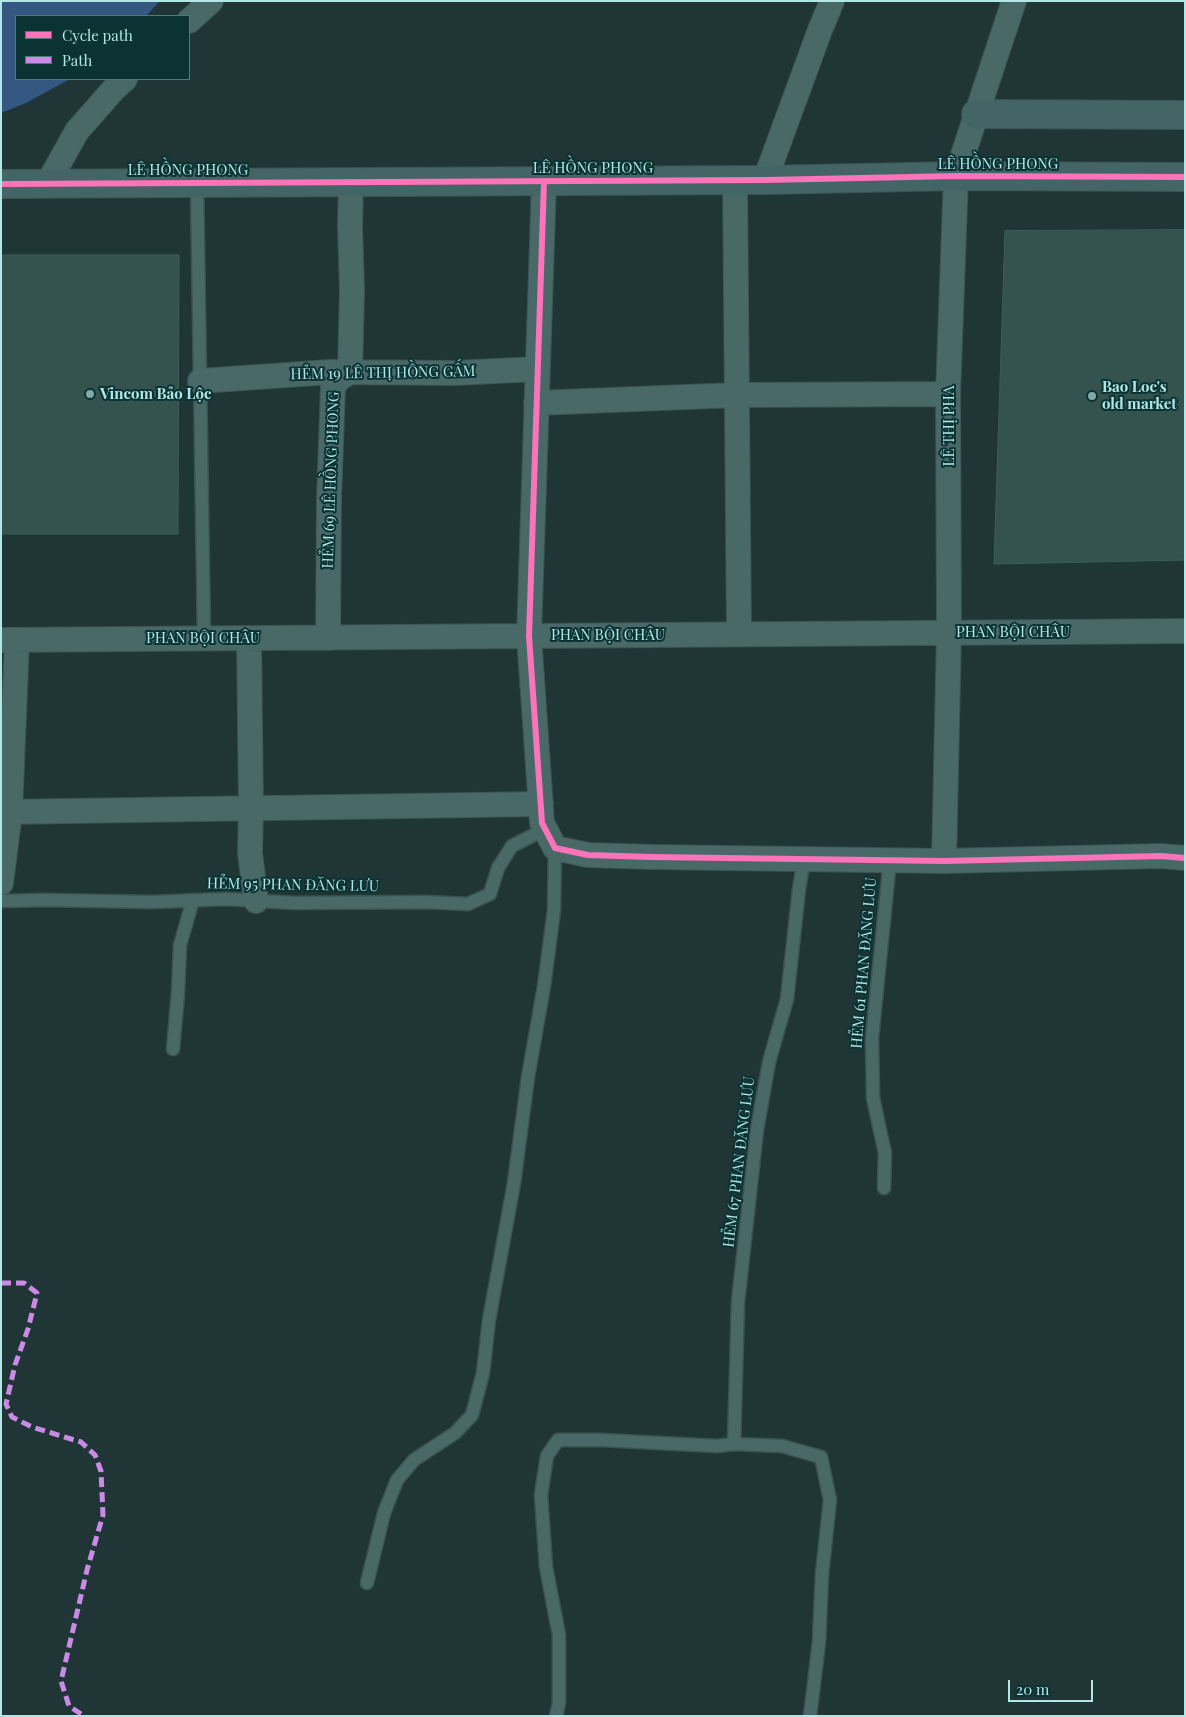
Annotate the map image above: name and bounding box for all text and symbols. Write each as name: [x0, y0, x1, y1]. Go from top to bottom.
legend: [15, 15, 190, 80]
text: Cycle path: [62, 25, 133, 45]
text: Path: [62, 50, 92, 70]
street label: LÊ HỒNG PHONG: [938, 155, 1058, 173]
street label: LÊ HỒNG PHONG: [533, 159, 653, 177]
street label: LÊ HỒNG PHONG: [128, 161, 248, 179]
street label: HẺM 19 LÊ THỊ HỒNG GẤM: [290, 362, 476, 384]
place label: Bao Loc's old market: [1102, 378, 1177, 413]
place label: Vincom Bảo Lộc: [100, 385, 211, 403]
street label: LÊ THỊ PHA: [940, 386, 958, 466]
marker: Vincom Bảo Lộc: [84, 388, 96, 400]
marker: Bao Loc's old market: [1086, 390, 1098, 402]
street label: HẺM 69 LÊ HỒNG PHONG: [319, 391, 343, 569]
street label: PHAN BỘI CHÂU: [956, 623, 1070, 641]
street label: PHAN BỘI CHÂU: [551, 626, 665, 644]
street label: PHAN BỘI CHÂU: [146, 629, 260, 647]
street label: HẺM 95 PHAN ĐĂNG LƯU: [207, 874, 379, 896]
street label: HẺM 61 PHAN ĐĂNG LƯU: [848, 877, 880, 1049]
street label: HẺM 67 PHAN ĐĂNG LƯU: [720, 1075, 758, 1249]
scale bar: [1011, 1670, 1096, 1702]
text: 20 m: [1016, 1679, 1049, 1699]

